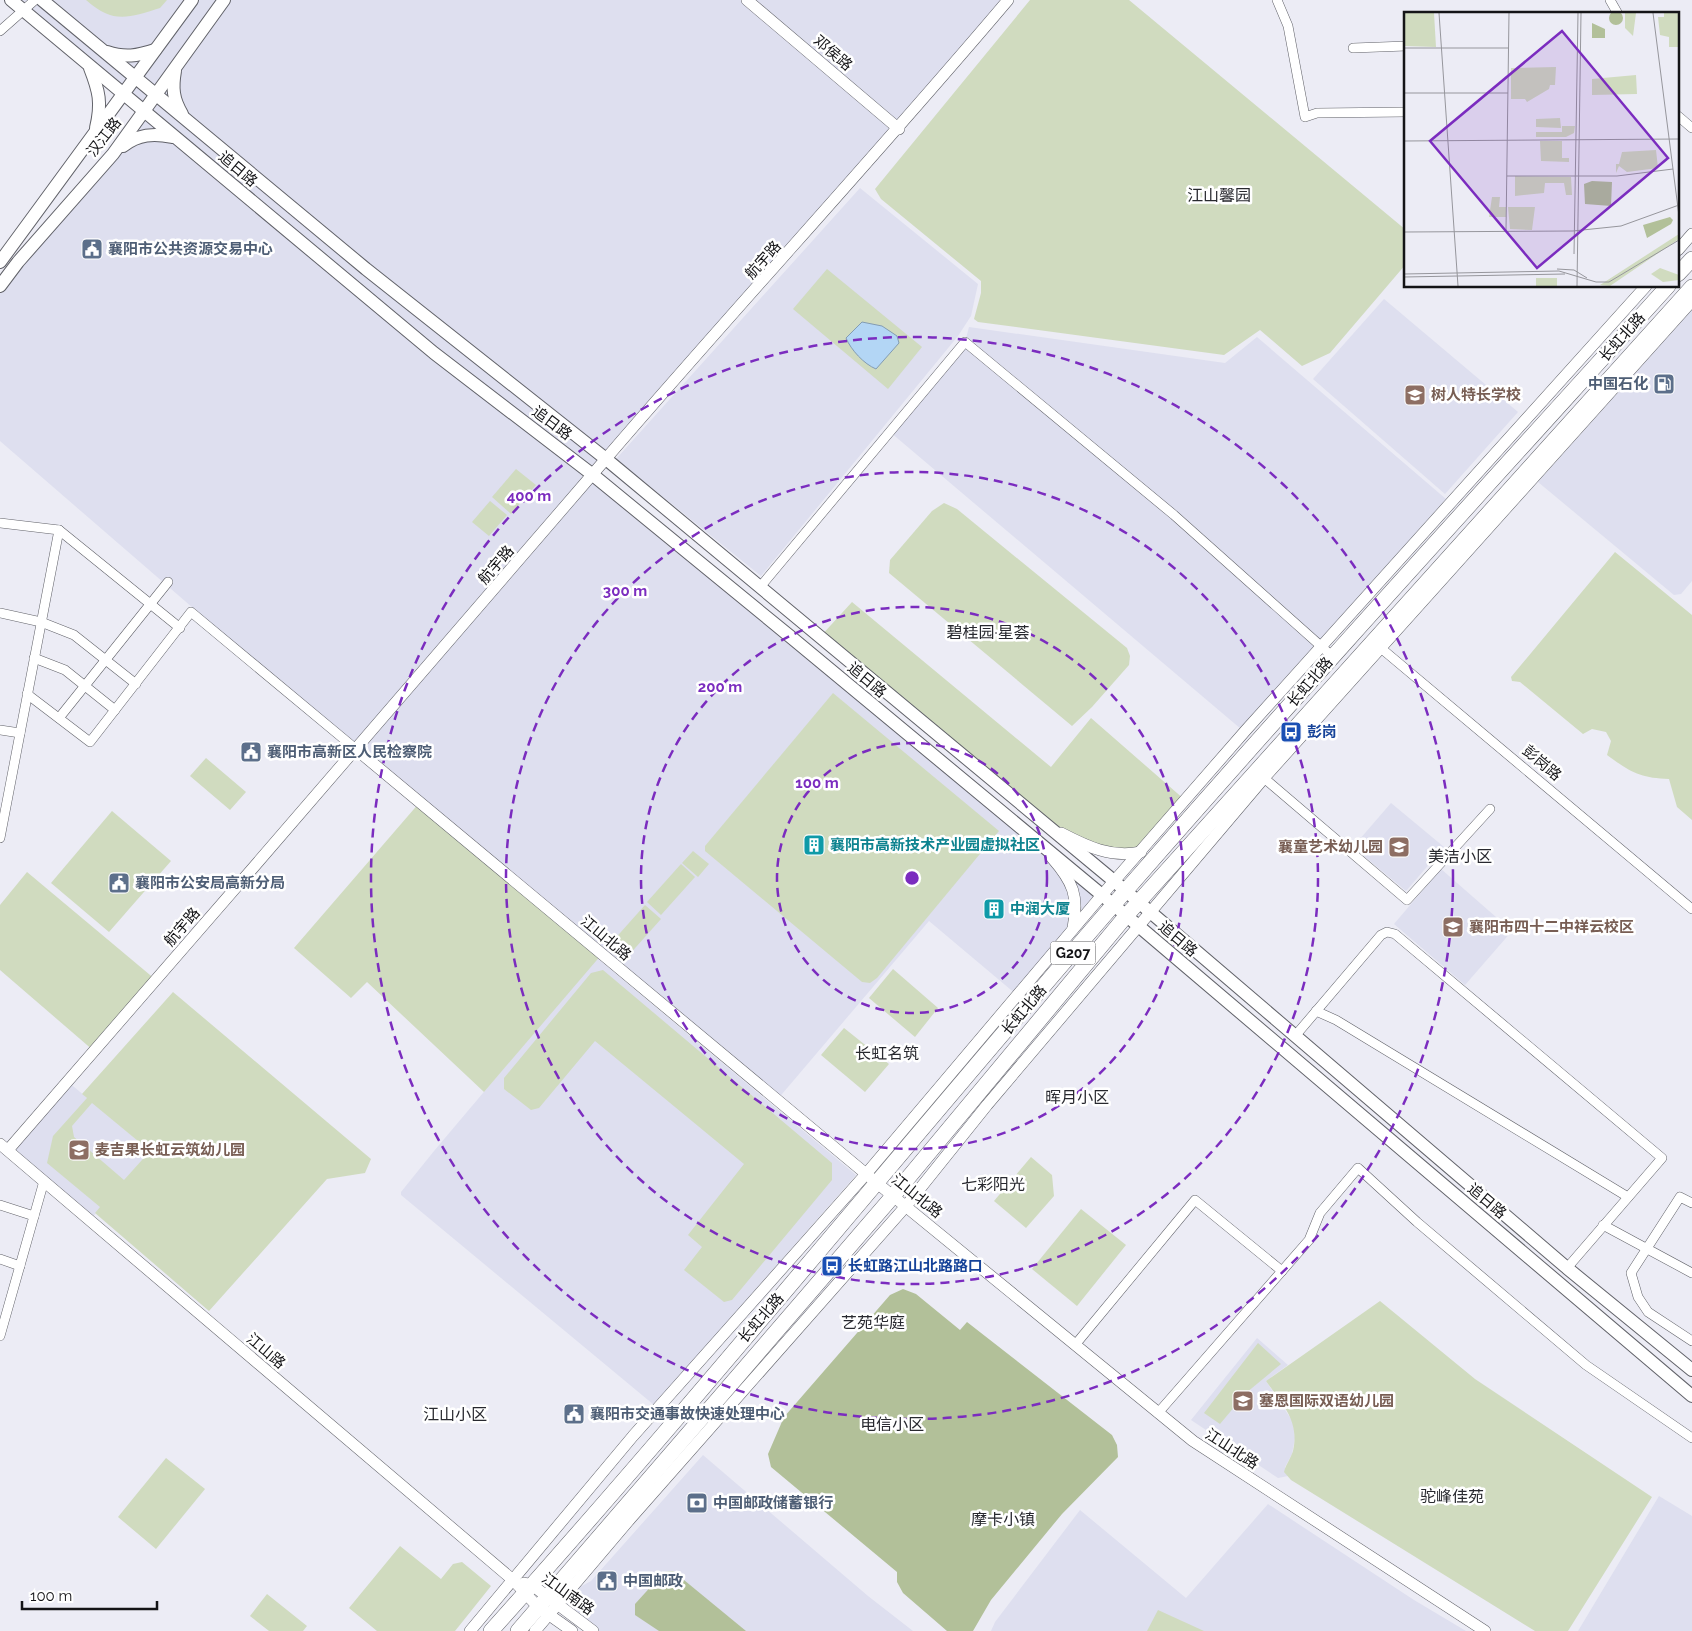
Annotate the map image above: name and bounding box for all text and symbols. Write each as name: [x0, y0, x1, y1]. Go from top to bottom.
inset map: [1404, 12, 1680, 288]
street label: 邓侯路: [810, 32, 856, 74]
street label: 汉江路: [83, 114, 125, 160]
street label: 追日路: [215, 148, 261, 190]
district label: 江山馨园: [1187, 186, 1251, 205]
public building icon: 襄阳市公共资源交易中心: [80, 237, 104, 261]
street label: 航宇路: [741, 237, 785, 283]
place label: 襄阳市公共资源交易中心: [108, 240, 273, 258]
street label: 长虹北路: [1595, 309, 1649, 365]
fuel station icon: 中国石化: [1652, 372, 1676, 396]
place label: 中国石化: [1588, 375, 1648, 393]
school or university icon: 树人特长学校: [1403, 383, 1427, 407]
place label: 树人特长学校: [1431, 386, 1521, 404]
street label: 追日路: [529, 402, 575, 444]
text: 400 m: [507, 487, 551, 505]
street label: 航宇路: [474, 542, 518, 588]
text: 300 m: [603, 582, 647, 600]
district label: 碧桂园·星荟: [946, 623, 1030, 642]
street label: 长虹北路: [1284, 653, 1336, 711]
street label: 追日路: [844, 659, 890, 701]
text: 200 m: [698, 678, 742, 696]
bus stop icon: 彭岗: [1279, 720, 1303, 744]
place label: 彭岗: [1307, 723, 1337, 741]
public building icon: 襄阳市高新区人民检察院: [239, 740, 263, 764]
street label: 彭岗路: [1519, 742, 1565, 784]
place label: 襄阳市高新区人民检察院: [267, 743, 432, 761]
text: 100 m: [795, 774, 839, 792]
building icon: 襄阳市高新技术产业园虚拟社区: [802, 833, 826, 857]
school or university icon: 襄童艺术幼儿园: [1387, 835, 1411, 859]
place label: 襄阳市高新技术产业园虚拟社区: [830, 836, 1040, 854]
place label: 襄童艺术幼儿园: [1278, 838, 1383, 856]
district label: 美洁小区: [1428, 847, 1492, 866]
centre of rings: [903, 869, 921, 887]
public building icon: 襄阳市公安局高新分局: [107, 871, 131, 895]
place label: 襄阳市公安局高新分局: [135, 874, 285, 892]
building icon: 中润大厦: [982, 897, 1006, 921]
place label: 中润大厦: [1010, 900, 1070, 918]
street label: 航宇路: [160, 904, 204, 950]
street label: 江山北路: [577, 912, 635, 964]
school or university icon: 襄阳市四十二中祥云校区: [1441, 915, 1465, 939]
street label: 追日路: [1155, 918, 1201, 960]
place label: 襄阳市四十二中祥云校区: [1469, 918, 1634, 936]
road number: G207: [1050, 941, 1096, 964]
street label: 长虹北路: [998, 981, 1050, 1039]
district label: 长虹名筑: [855, 1044, 919, 1063]
district label: 晖月小区: [1045, 1088, 1109, 1107]
school or university icon: 麦吉果长虹云筑幼儿园: [67, 1138, 91, 1162]
place label: 麦吉果长虹云筑幼儿园: [95, 1141, 245, 1159]
street label: 江山北路: [888, 1170, 946, 1222]
district label: 七彩阳光: [961, 1175, 1025, 1194]
street label: 追日路: [1464, 1180, 1510, 1222]
bus stop icon: 长虹路江山北路路口: [820, 1254, 844, 1278]
place label: 长虹路江山北路路口: [848, 1257, 983, 1275]
street label: 长虹北路: [735, 1289, 787, 1347]
district label: 艺苑华庭: [841, 1313, 905, 1332]
street label: 江山路: [243, 1330, 289, 1372]
school or university icon: 塞恩国际双语幼儿园: [1231, 1389, 1255, 1413]
place label: 塞恩国际双语幼儿园: [1259, 1392, 1394, 1410]
public building icon: 襄阳市交通事故快速处理中心: [562, 1402, 586, 1426]
district label: 江山小区: [423, 1405, 487, 1424]
place label: 襄阳市交通事故快速处理中心: [590, 1405, 785, 1423]
district label: 电信小区: [860, 1415, 924, 1434]
street label: 江山北路: [1202, 1425, 1262, 1473]
district label: 驼峰佳苑: [1420, 1487, 1484, 1506]
bank icon: 中国邮政储蓄银行: [685, 1491, 709, 1515]
place label: 中国邮政储蓄银行: [713, 1494, 833, 1512]
district label: 摩卡小镇: [971, 1510, 1035, 1529]
street label: 江山南路: [538, 1569, 598, 1619]
public building icon: 中国邮政: [595, 1569, 619, 1593]
place label: 中国邮政: [623, 1572, 683, 1590]
scale bar: [22, 1578, 158, 1610]
text: 100 m: [30, 1587, 72, 1605]

